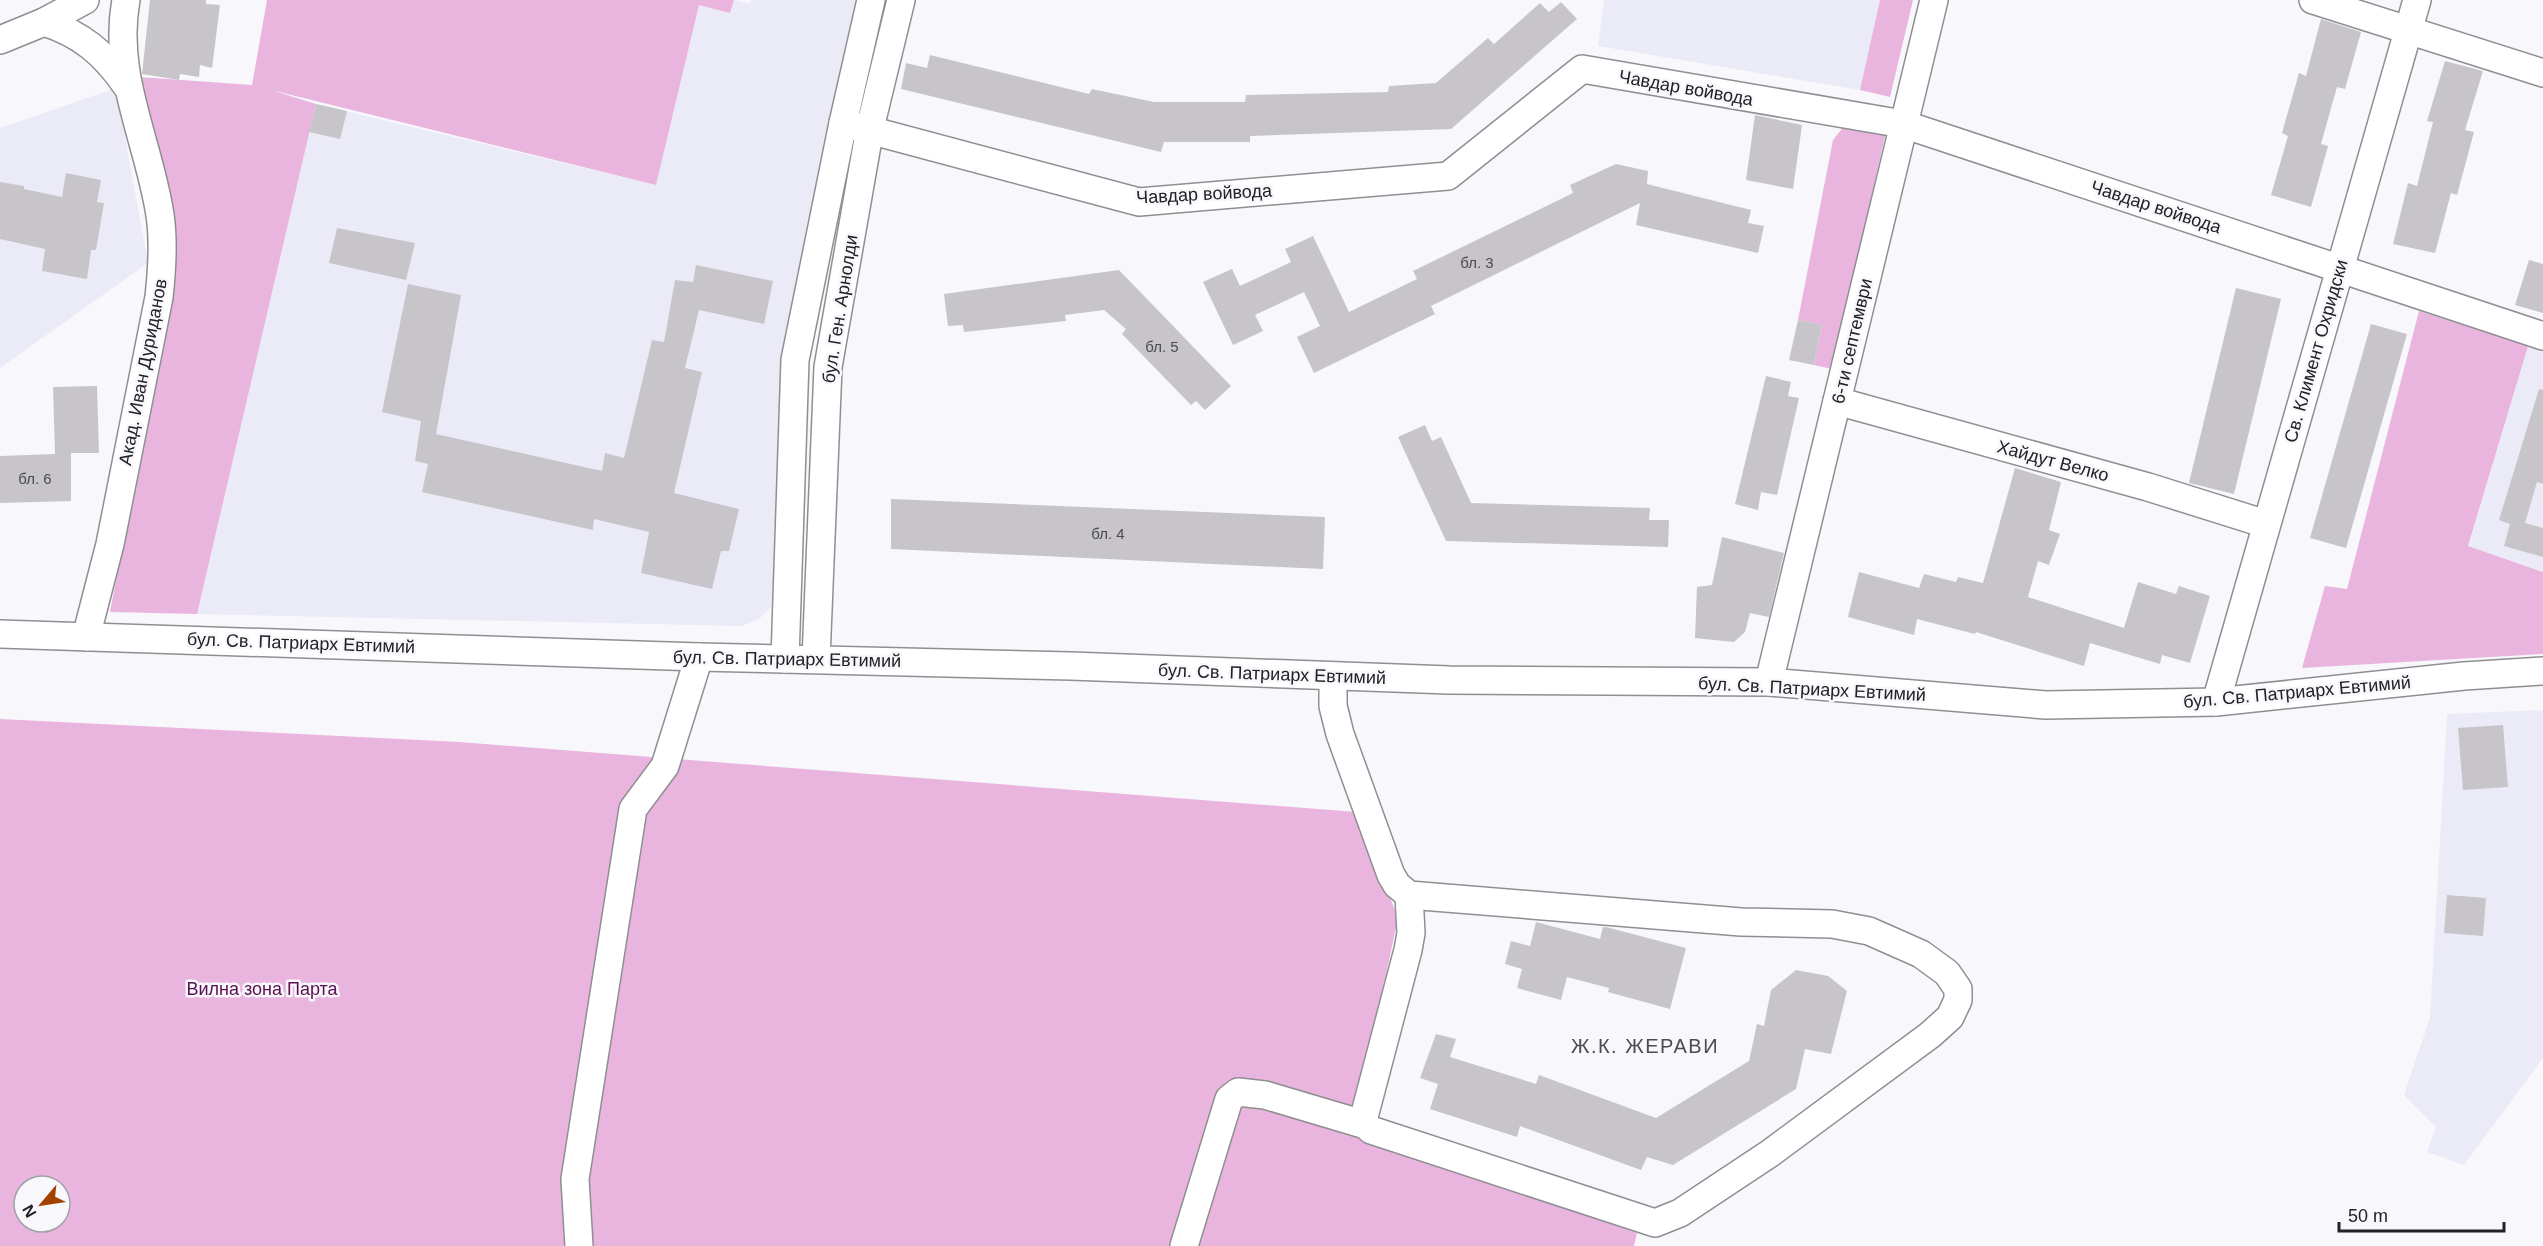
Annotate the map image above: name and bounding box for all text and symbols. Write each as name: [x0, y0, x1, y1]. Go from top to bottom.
street label: Чавдар войвода: [1617, 66, 1756, 110]
street label: Чавдар войвода: [2088, 177, 2225, 238]
street label: Чавдар войвода: [1136, 180, 1273, 208]
street label: бул. Ген. Арнолди: [818, 233, 862, 385]
house number: бл. 3: [1460, 254, 1494, 271]
street label: Св. Климент Охридски: [2280, 257, 2352, 445]
street label: 6-ти септември: [1828, 276, 1876, 406]
street label: Акад. Иван Дуриданов: [115, 277, 171, 467]
house number: бл. 5: [1145, 338, 1179, 355]
street label: Хайдут Велко: [1995, 436, 2111, 486]
house number: бл. 6: [18, 470, 52, 487]
house number: бл. 4: [1091, 525, 1125, 542]
street label: бул. Св. Патриарх Евтимий: [187, 629, 415, 657]
street label: бул. Св. Патриарх Евтимий: [673, 647, 901, 671]
street label: бул. Св. Патриарх Евтимий: [1158, 660, 1386, 688]
street label: бул. Св. Патриарх Евтимий: [2182, 672, 2412, 712]
street label: бул. Св. Патриарх Евтимий: [1698, 673, 1926, 705]
park label: Вилна зона Парта: [186, 979, 339, 999]
district label: Ж.К. ЖЕРАВИ: [1571, 1035, 1719, 1057]
north arrow: [12, 1174, 72, 1234]
scale bar: [2339, 1195, 2504, 1233]
text: N: [19, 1202, 40, 1220]
text: 50 m: [2348, 1206, 2388, 1226]

